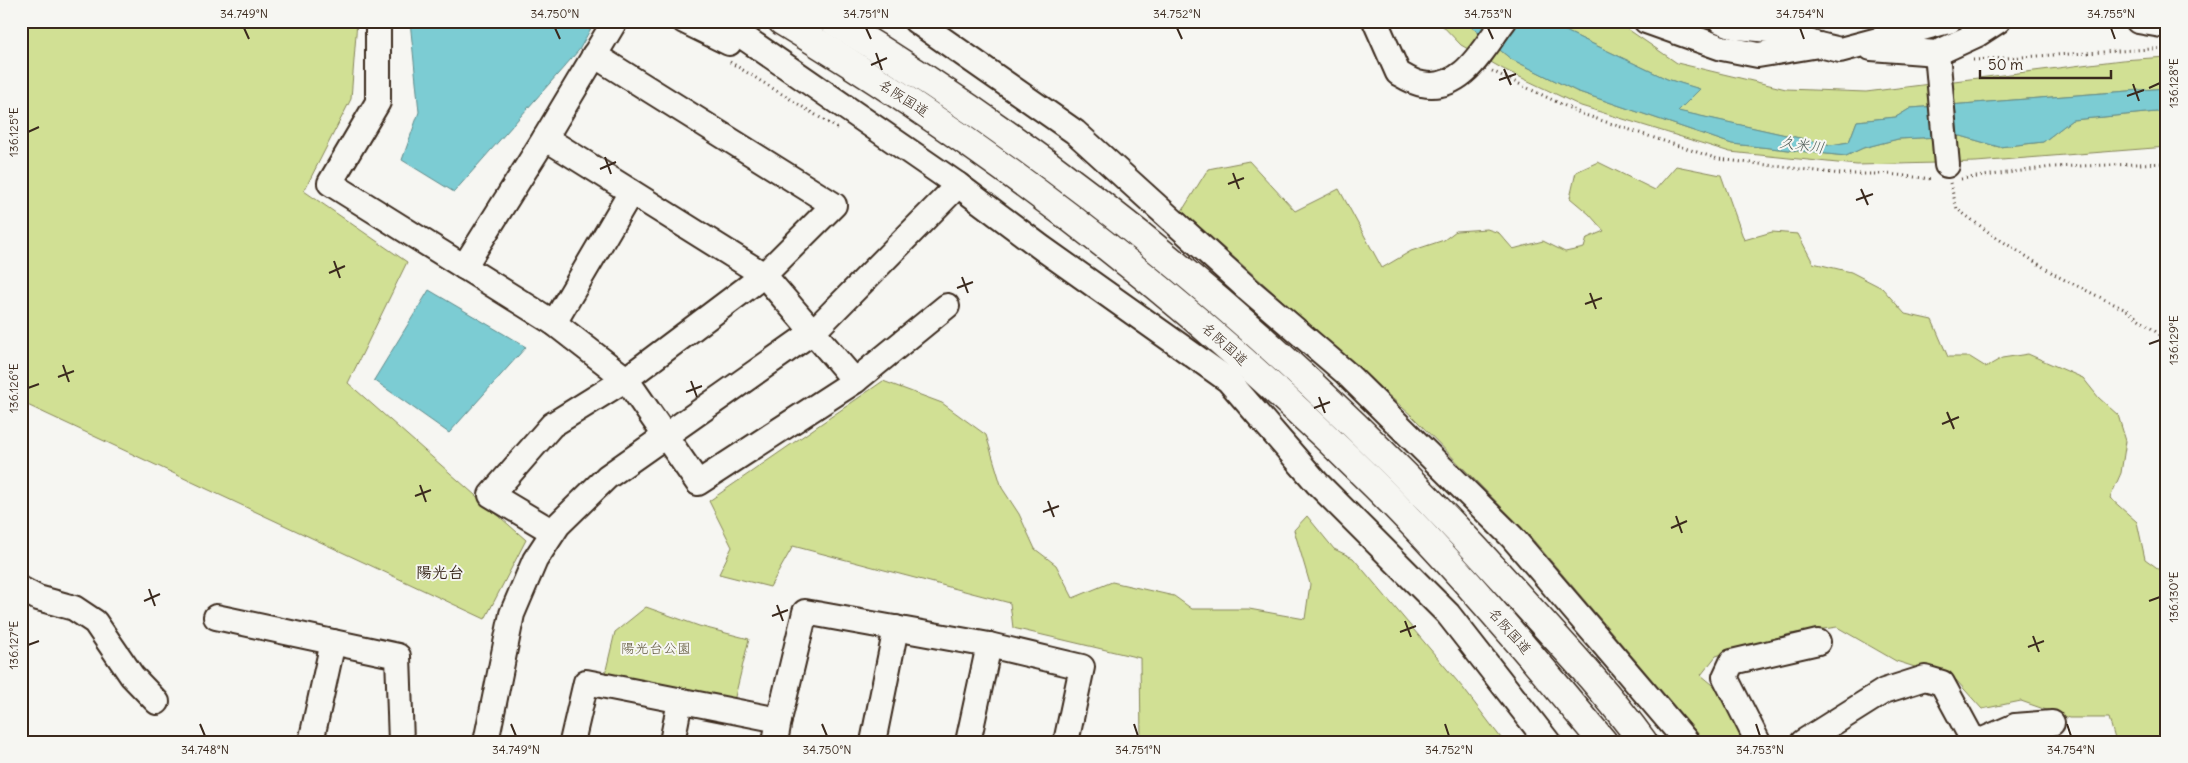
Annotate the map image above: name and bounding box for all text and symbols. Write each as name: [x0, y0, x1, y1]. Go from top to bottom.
text: 34.749°N: [220, 6, 268, 21]
text: 34.750°N: [530, 6, 580, 21]
text: 34.751°N: [843, 6, 889, 21]
text: 34.752°N: [1153, 6, 1201, 21]
text: 34.753°N: [1464, 6, 1512, 21]
text: 34.754°N: [1776, 6, 1824, 21]
text: 34.755°N: [2087, 6, 2135, 21]
scale bar: [1980, 48, 2112, 80]
text: 50 m: [1988, 55, 2023, 74]
text: 136.128°E: [2166, 58, 2181, 108]
street label: 名阪国道: [876, 75, 932, 121]
text: 136.125°E: [6, 107, 21, 157]
water label: 久米川: [1778, 132, 1826, 157]
text: 136.129°E: [2166, 315, 2181, 365]
street label: 名阪国道: [1198, 319, 1252, 369]
text: 136.126°E: [6, 363, 21, 413]
district label: 陽光台: [416, 562, 464, 582]
text: 136.130°E: [2166, 571, 2181, 623]
street label: 名阪国道: [1485, 604, 1535, 658]
text: 136.127°E: [6, 621, 21, 669]
park label: 陽光台公園: [621, 639, 691, 657]
text: 34.748°N: [181, 742, 229, 757]
text: 34.749°N: [492, 742, 540, 757]
text: 34.750°N: [802, 742, 852, 757]
text: 34.751°N: [1115, 742, 1161, 757]
text: 34.752°N: [1425, 742, 1473, 757]
text: 34.753°N: [1736, 742, 1784, 757]
text: 34.754°N: [2047, 742, 2095, 757]

